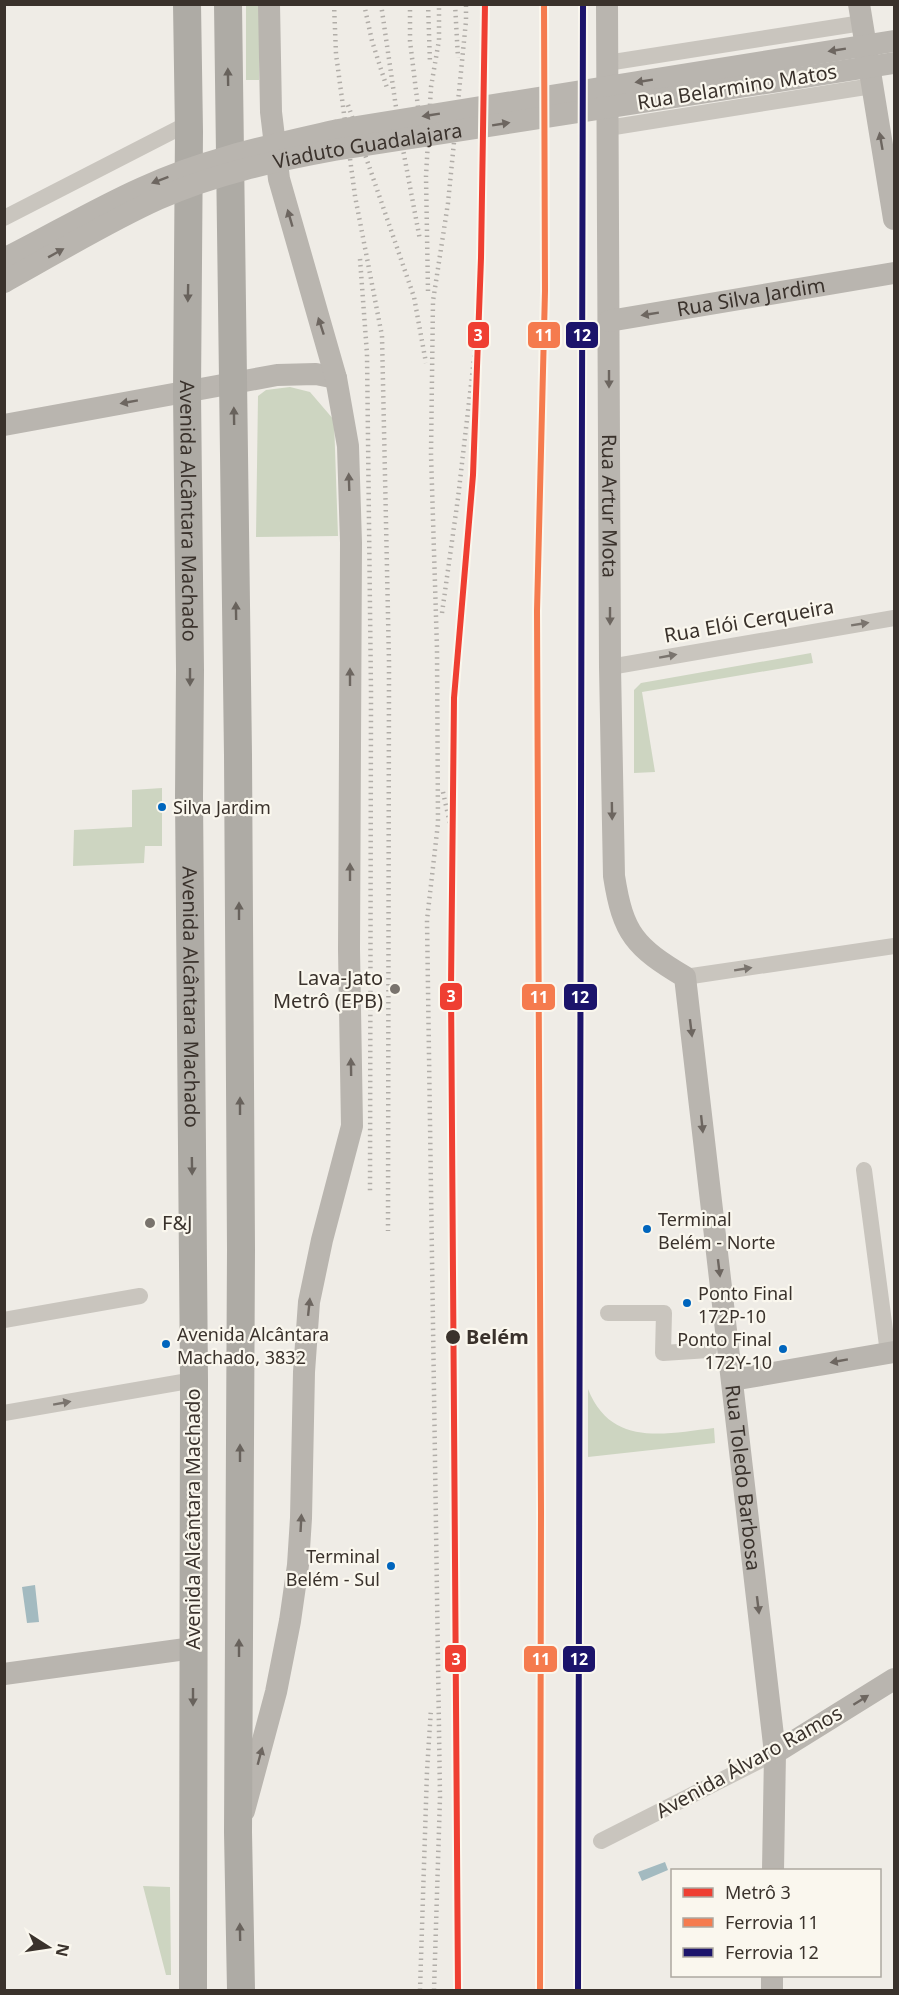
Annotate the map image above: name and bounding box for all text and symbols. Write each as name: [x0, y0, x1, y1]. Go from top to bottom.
one-way arrow: [827, 46, 846, 55]
street label: Rua Belarmino Matos: [635, 57, 839, 116]
one-way arrow: [223, 67, 233, 86]
one-way arrow: [635, 76, 654, 85]
one-way arrow: [421, 110, 440, 119]
street label: Viaduto Guadalajara: [270, 116, 464, 175]
one-way arrow: [491, 119, 510, 128]
one-way arrow: [877, 131, 886, 150]
one-way arrow: [151, 176, 169, 186]
one-way arrow: [285, 209, 294, 227]
one-way arrow: [47, 248, 64, 258]
street label: Rua Silva Jardim: [675, 271, 827, 322]
one-way arrow: [183, 284, 193, 303]
one-way arrow: [641, 310, 660, 319]
one-way arrow: [316, 317, 325, 335]
line badge: 3: [467, 321, 490, 349]
line badge: 11: [527, 321, 561, 349]
line badge: 12: [565, 321, 599, 349]
text: 3: [473, 324, 483, 346]
text: 11: [535, 324, 553, 346]
text: 12: [573, 324, 591, 346]
one-way arrow: [604, 370, 614, 389]
street label: Avenida Alcântara Machado: [174, 380, 204, 642]
one-way arrow: [120, 398, 139, 407]
one-way arrow: [229, 407, 238, 426]
street label: Rua Artur Mota: [596, 434, 624, 578]
one-way arrow: [345, 473, 354, 492]
street label: Rua Elói Cerqueira: [662, 592, 836, 649]
one-way arrow: [231, 602, 241, 621]
one-way arrow: [605, 607, 615, 626]
one-way arrow: [850, 619, 869, 628]
one-way arrow: [658, 651, 677, 660]
one-way arrow: [185, 668, 195, 687]
one-way arrow: [345, 668, 355, 687]
place label: Silva Jardim: [173, 795, 271, 819]
marker: Silva Jardim: [156, 801, 168, 813]
one-way arrow: [607, 802, 616, 821]
one-way arrow: [345, 863, 355, 882]
street label: Avenida Alcântara Machado: [177, 866, 206, 1128]
one-way arrow: [234, 902, 244, 921]
place label: Lava-Jato Metrô (EPB): [273, 964, 383, 1014]
one-way arrow: [734, 964, 753, 973]
marker: Lava-Jato Metrô (EPB): [388, 982, 402, 996]
line badge: 3: [439, 982, 463, 1011]
line badge: 11: [521, 983, 556, 1011]
line badge: 12: [563, 983, 598, 1011]
text: 3: [446, 985, 456, 1007]
text: 11: [530, 986, 548, 1008]
text: 12: [571, 986, 589, 1008]
one-way arrow: [686, 1019, 696, 1038]
one-way arrow: [347, 1058, 356, 1077]
one-way arrow: [235, 1097, 245, 1116]
one-way arrow: [697, 1114, 707, 1133]
one-way arrow: [187, 1157, 197, 1176]
place label: Terminal Belém - Norte: [658, 1207, 775, 1254]
place label: F&J: [162, 1209, 192, 1236]
marker: F&J: [143, 1216, 157, 1230]
marker: Terminal Belém - Norte: [641, 1223, 653, 1235]
one-way arrow: [714, 1259, 724, 1278]
place label: Ponto Final 172P-10: [698, 1281, 793, 1328]
marker: Ponto Final 172P-10: [681, 1297, 693, 1309]
one-way arrow: [304, 1298, 314, 1317]
place label: Avenida Alcântara Machado, 3832: [177, 1322, 329, 1369]
place label: Belém: [466, 1323, 529, 1350]
place label: Ponto Final 172Y-10: [677, 1327, 772, 1374]
marker: Belém: [444, 1328, 462, 1346]
marker: Avenida Alcântara Machado, 3832: [160, 1338, 172, 1350]
marker: Ponto Final 172Y-10: [777, 1343, 789, 1355]
one-way arrow: [829, 1357, 848, 1366]
street label: Rua Toledo Barbosa: [719, 1383, 768, 1572]
street label: Avenida Alcântara Machado: [179, 1388, 206, 1650]
one-way arrow: [53, 1398, 72, 1407]
one-way arrow: [235, 1443, 245, 1462]
one-way arrow: [296, 1513, 306, 1532]
place label: Terminal Belém - Sul: [286, 1544, 380, 1591]
marker: Terminal Belém - Sul: [385, 1560, 397, 1572]
one-way arrow: [753, 1596, 763, 1615]
one-way arrow: [234, 1638, 244, 1657]
line badge: 3: [444, 1644, 467, 1673]
line badge: 11: [523, 1645, 558, 1673]
line badge: 12: [562, 1645, 596, 1673]
text: 3: [451, 1648, 461, 1670]
text: 11: [532, 1648, 550, 1670]
text: 12: [570, 1648, 588, 1670]
one-way arrow: [188, 1688, 198, 1707]
one-way arrow: [853, 1695, 869, 1706]
street label: Avenida Álvaro Ramos: [651, 1699, 847, 1824]
one-way arrow: [255, 1747, 265, 1765]
legend: [671, 1869, 881, 1977]
text: Metrô 3: [725, 1880, 791, 1904]
text: Ferrovia 11: [725, 1910, 819, 1934]
north arrow: [18, 1917, 78, 1977]
one-way arrow: [235, 1923, 245, 1942]
text: Ferrovia 12: [725, 1940, 819, 1964]
text: N: [51, 1941, 75, 1959]

